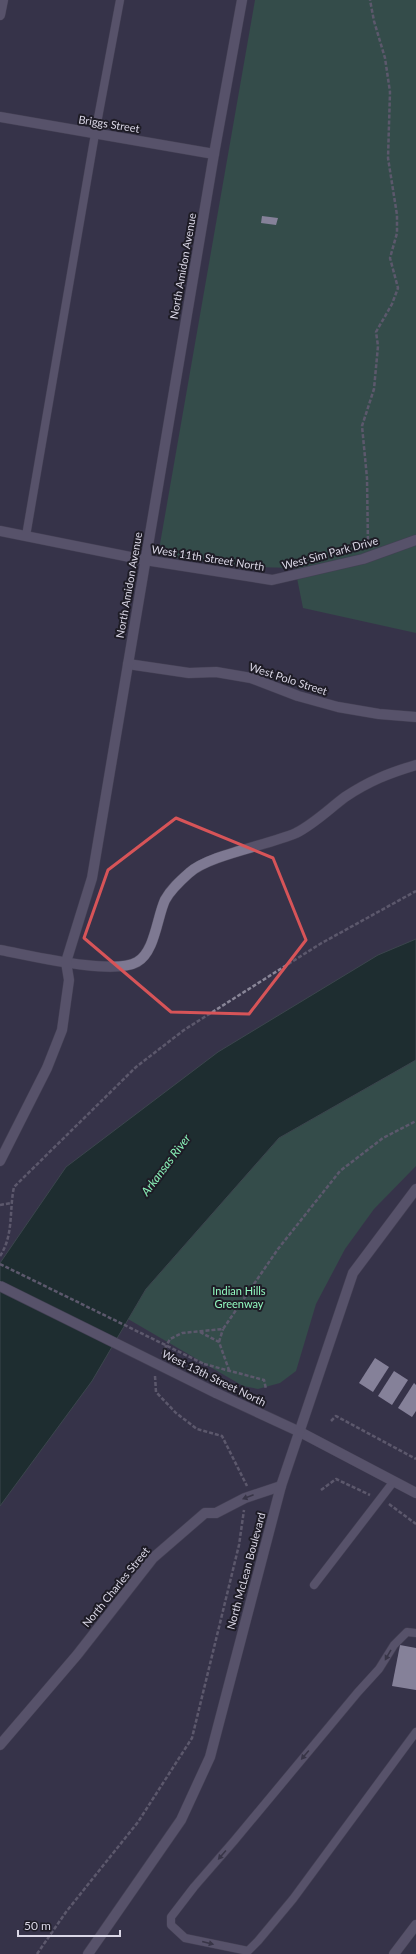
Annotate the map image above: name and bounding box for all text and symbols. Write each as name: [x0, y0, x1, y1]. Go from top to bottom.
street label: Briggs Street: [78, 112, 141, 135]
street label: North Amidon Avenue: [167, 212, 198, 320]
street label: North Amidon Avenue: [113, 531, 144, 639]
street label: West Sim Park Drive: [280, 533, 380, 572]
street label: West 11th Street North: [151, 542, 265, 573]
street label: West Polo Street: [248, 660, 329, 697]
water label: Arkansas River: [137, 1130, 194, 1199]
park label: Indian Hills Greenway: [212, 1284, 266, 1310]
street label: West 13th Street North: [160, 1347, 268, 1408]
one-way arrow: [241, 1495, 253, 1501]
street label: North McLean Boulevard: [224, 1511, 267, 1631]
street label: North Charles Street: [79, 1544, 152, 1629]
one-way arrow: [384, 1649, 391, 1661]
one-way arrow: [300, 1749, 309, 1760]
one-way arrow: [218, 1850, 227, 1860]
scale bar: [18, 1912, 120, 1938]
text: 50 m: [24, 1918, 51, 1933]
one-way arrow: [202, 1940, 214, 1946]

